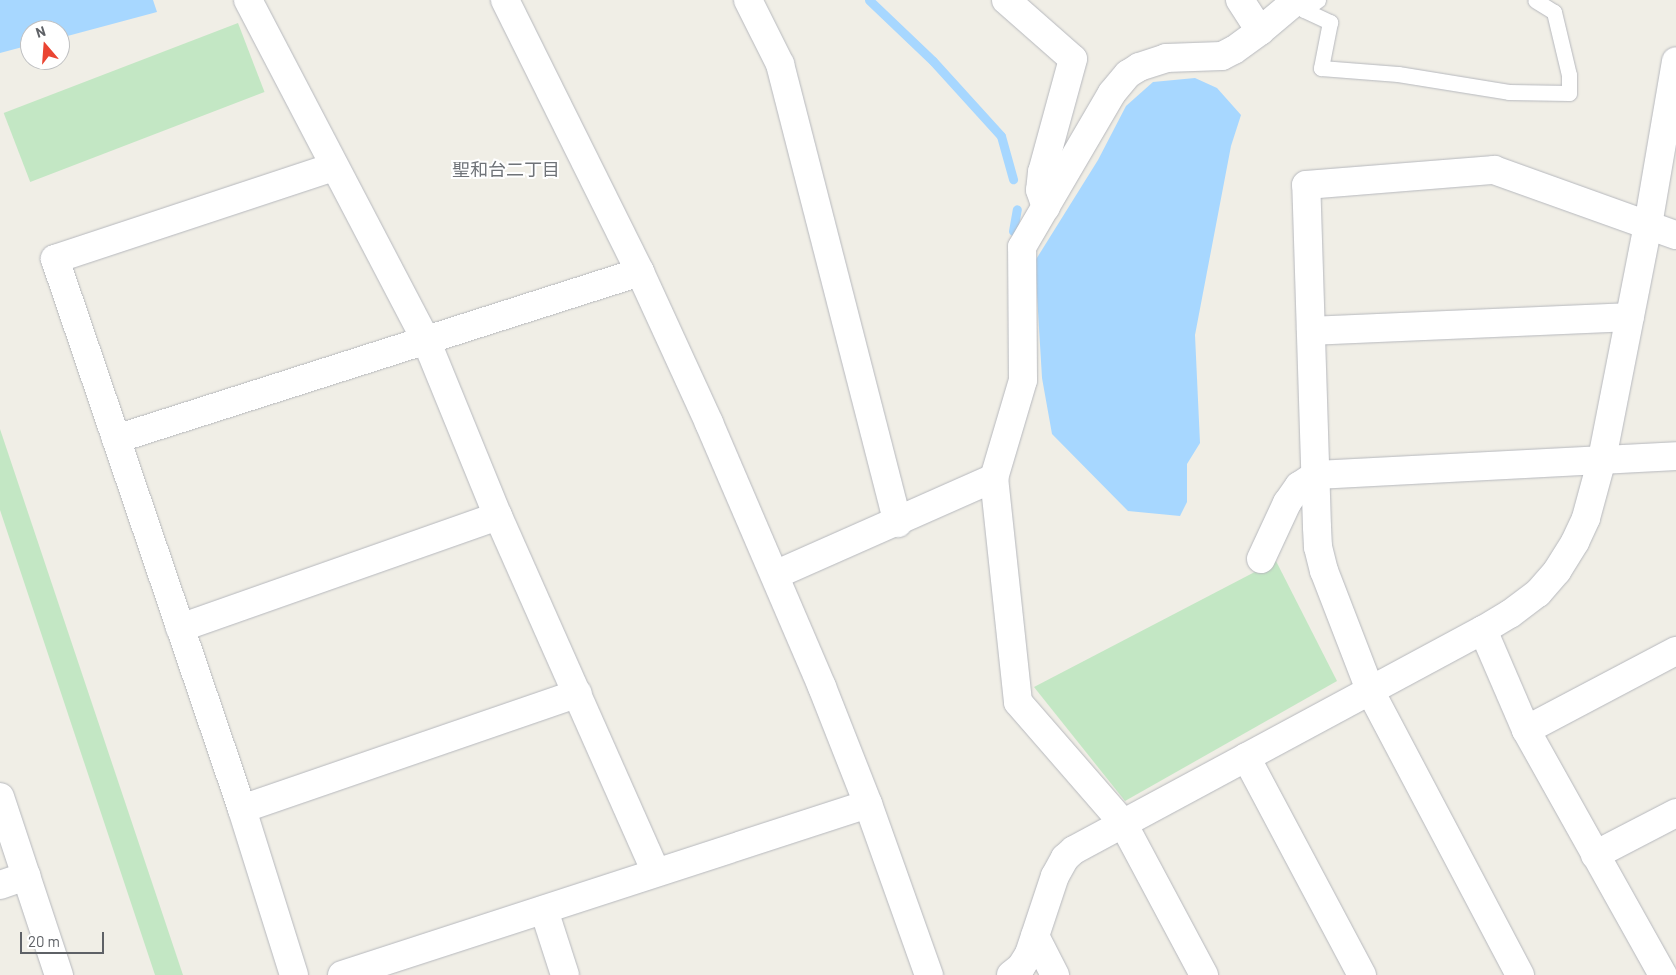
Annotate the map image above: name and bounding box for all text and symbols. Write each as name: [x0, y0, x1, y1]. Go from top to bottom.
north arrow: [20, 20, 70, 70]
text: N: [33, 22, 48, 41]
district label: 聖和台二丁目: [452, 158, 560, 180]
scale bar: [22, 922, 106, 954]
text: 20 m: [28, 932, 60, 950]

